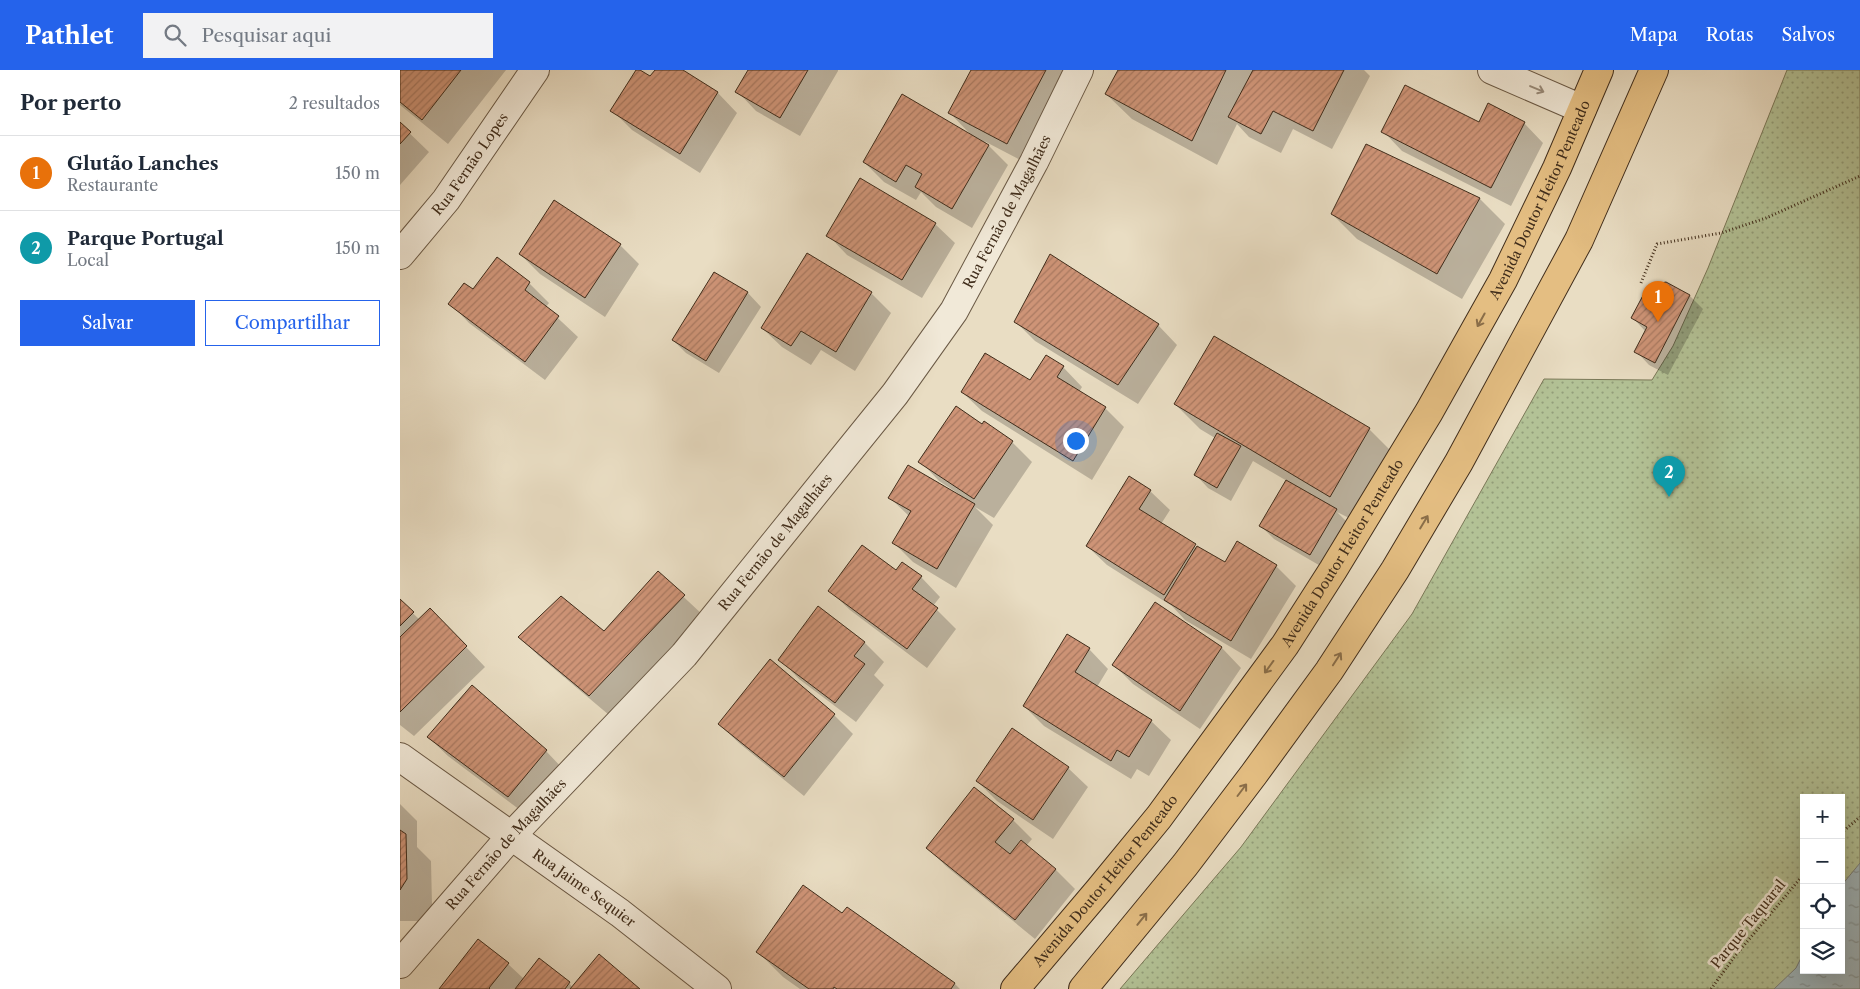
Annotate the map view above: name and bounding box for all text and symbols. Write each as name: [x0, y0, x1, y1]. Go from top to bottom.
search box: [143, 13, 493, 58]
text: Pathlet: [25, 21, 113, 50]
icon: search: [161, 21, 189, 49]
text: Pesquisar aqui: [201, 24, 331, 47]
text: Mapa: [1630, 24, 1678, 46]
text: Rotas: [1706, 24, 1754, 46]
text: Salvos: [1782, 24, 1835, 46]
one-way arrow: [1529, 85, 1544, 95]
text: Por perto: [20, 90, 121, 115]
text: 2 resultados: [289, 93, 380, 113]
street label: Avenida Doutor Heitor Penteado: [1484, 97, 1594, 303]
street label: Rua Fernão Lopes: [428, 109, 512, 219]
street label: Rua Fernão de Magalhães: [959, 132, 1055, 291]
text: Glutão Lanches: [67, 152, 219, 175]
text: 1: [32, 163, 40, 183]
text: 150 m: [335, 163, 380, 183]
text: Restaurante: [67, 175, 158, 195]
text: Parque Portugal: [67, 227, 224, 250]
text: 2: [31, 238, 41, 258]
text: 150 m: [335, 238, 380, 258]
text: Local: [67, 250, 109, 270]
pin: 1: [1642, 281, 1674, 322]
button: Salvar: [20, 300, 195, 346]
button: Compartilhar: [205, 300, 380, 346]
one-way arrow: [1476, 312, 1486, 327]
your location: [1063, 428, 1089, 454]
street label: Avenida Doutor Heitor Penteado: [1277, 456, 1407, 651]
pin: 2: [1653, 456, 1685, 497]
street label: Rua Fernão de Magalhães: [714, 470, 836, 614]
one-way arrow: [1419, 515, 1429, 529]
one-way arrow: [1332, 652, 1342, 666]
one-way arrow: [1263, 660, 1274, 673]
street label: Rua Fernão de Magalhães: [442, 775, 570, 914]
one-way arrow: [1236, 784, 1247, 797]
street label: Avenida Doutor Heitor Penteado: [1028, 791, 1181, 971]
map controls: [1800, 794, 1845, 974]
button: +: [1800, 794, 1845, 839]
button: −: [1800, 839, 1845, 884]
street label: Rua Jaime Sequier: [529, 845, 639, 931]
street label: Parque Taquaral: [1707, 876, 1789, 972]
button: locate: [1800, 884, 1845, 929]
one-way arrow: [1136, 912, 1147, 925]
button: layers: [1800, 929, 1845, 974]

